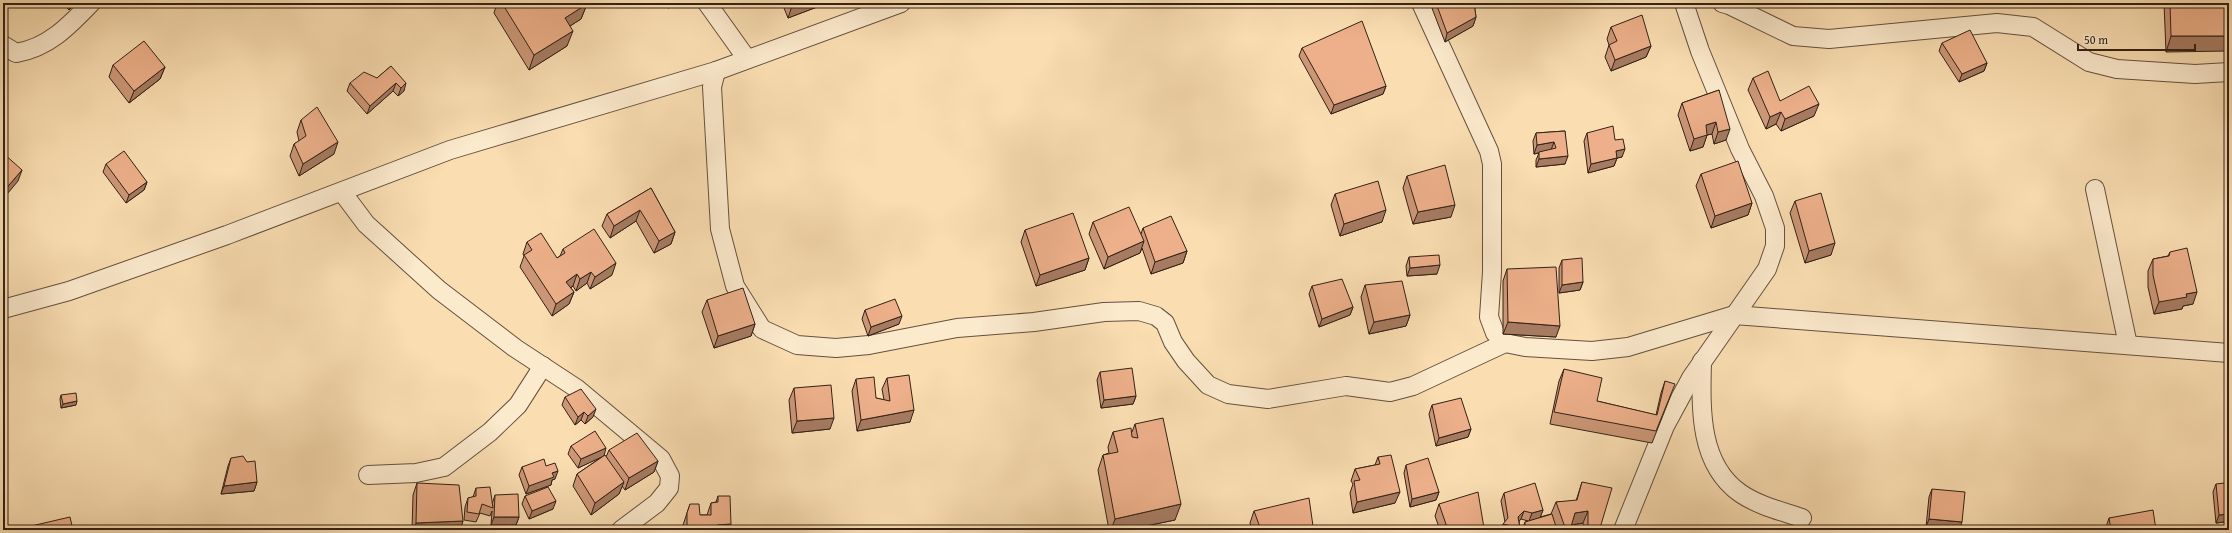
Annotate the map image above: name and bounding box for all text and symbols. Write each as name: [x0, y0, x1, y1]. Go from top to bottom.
scale bar: [2078, 26, 2195, 52]
text: 50 m: [2084, 31, 2108, 48]

